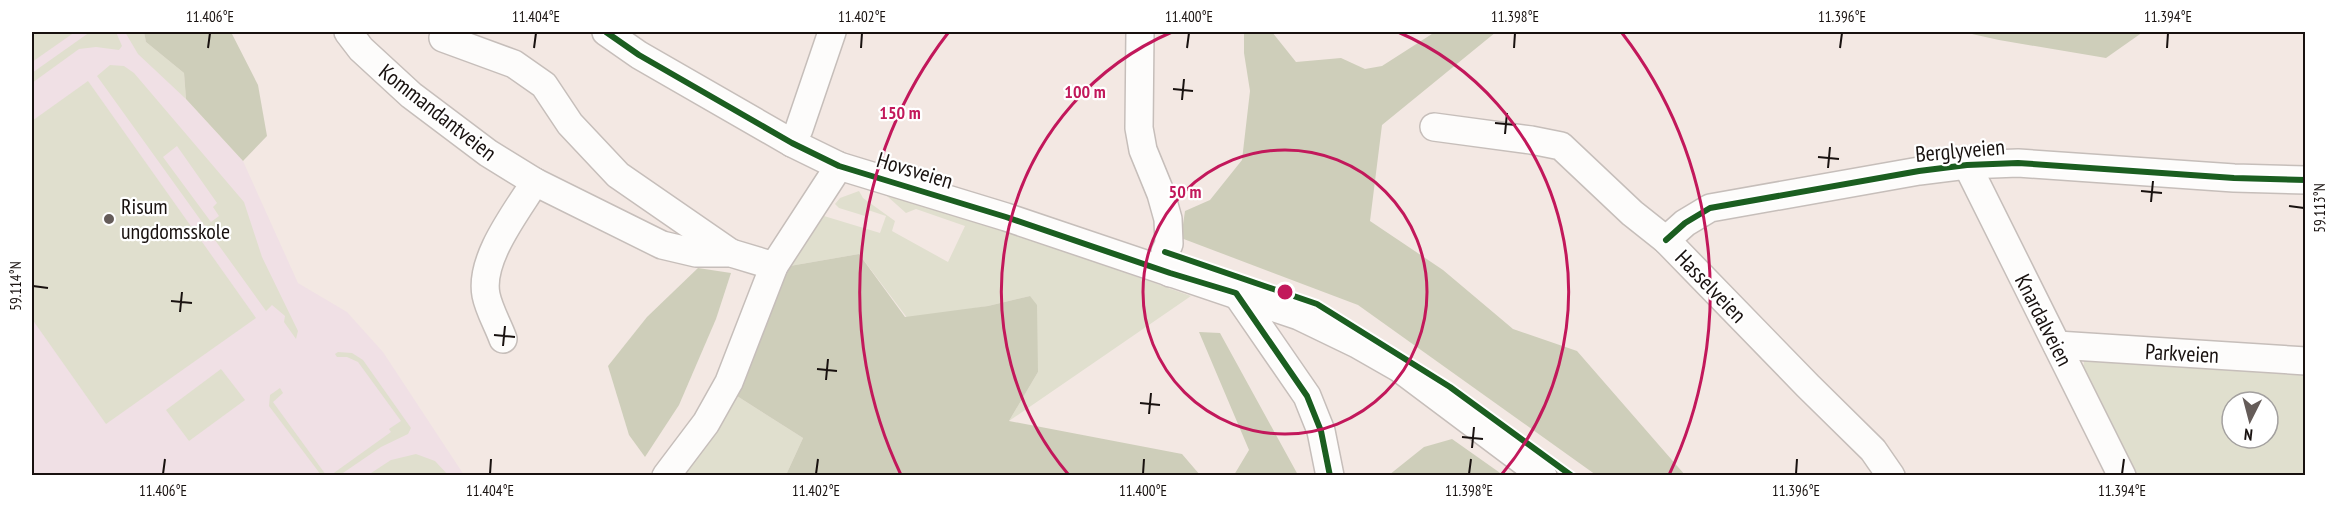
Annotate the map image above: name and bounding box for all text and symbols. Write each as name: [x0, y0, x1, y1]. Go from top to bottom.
text: 11.406°E: [186, 7, 234, 26]
text: 11.404°E: [512, 7, 560, 26]
text: 11.402°E: [838, 7, 886, 26]
text: 11.400°E: [1165, 7, 1213, 26]
text: 11.398°E: [1491, 7, 1539, 26]
text: 11.396°E: [1818, 7, 1866, 26]
text: 11.394°E: [2144, 7, 2192, 26]
street label: Kommandantveien: [374, 57, 502, 167]
text: 100 m: [1064, 80, 1106, 103]
text: 150 m: [879, 101, 921, 124]
street label: Berglyveien: [1914, 132, 2006, 168]
street label: Hovsveien: [874, 145, 956, 195]
text: 50 m: [1169, 180, 1201, 203]
text: 59.113°N: [2310, 183, 2329, 233]
place label: Risum ungdomsskole: [121, 192, 230, 245]
marker: Risum ungdomsskole: [102, 212, 116, 226]
street label: Hasselveien: [1669, 244, 1753, 328]
text: 59.114°N: [6, 261, 25, 311]
street label: Knardalveien: [2009, 269, 2079, 371]
centre of rings: [1275, 282, 1295, 302]
street label: Parkveien: [2144, 337, 2220, 369]
north arrow: [2220, 390, 2280, 450]
text: N: [2243, 425, 2254, 445]
text: 11.406°E: [139, 481, 187, 500]
text: 11.404°E: [466, 481, 514, 500]
text: 11.402°E: [792, 481, 840, 500]
text: 11.400°E: [1119, 481, 1167, 500]
text: 11.398°E: [1445, 481, 1493, 500]
text: 11.396°E: [1772, 481, 1820, 500]
text: 11.394°E: [2098, 481, 2146, 500]

